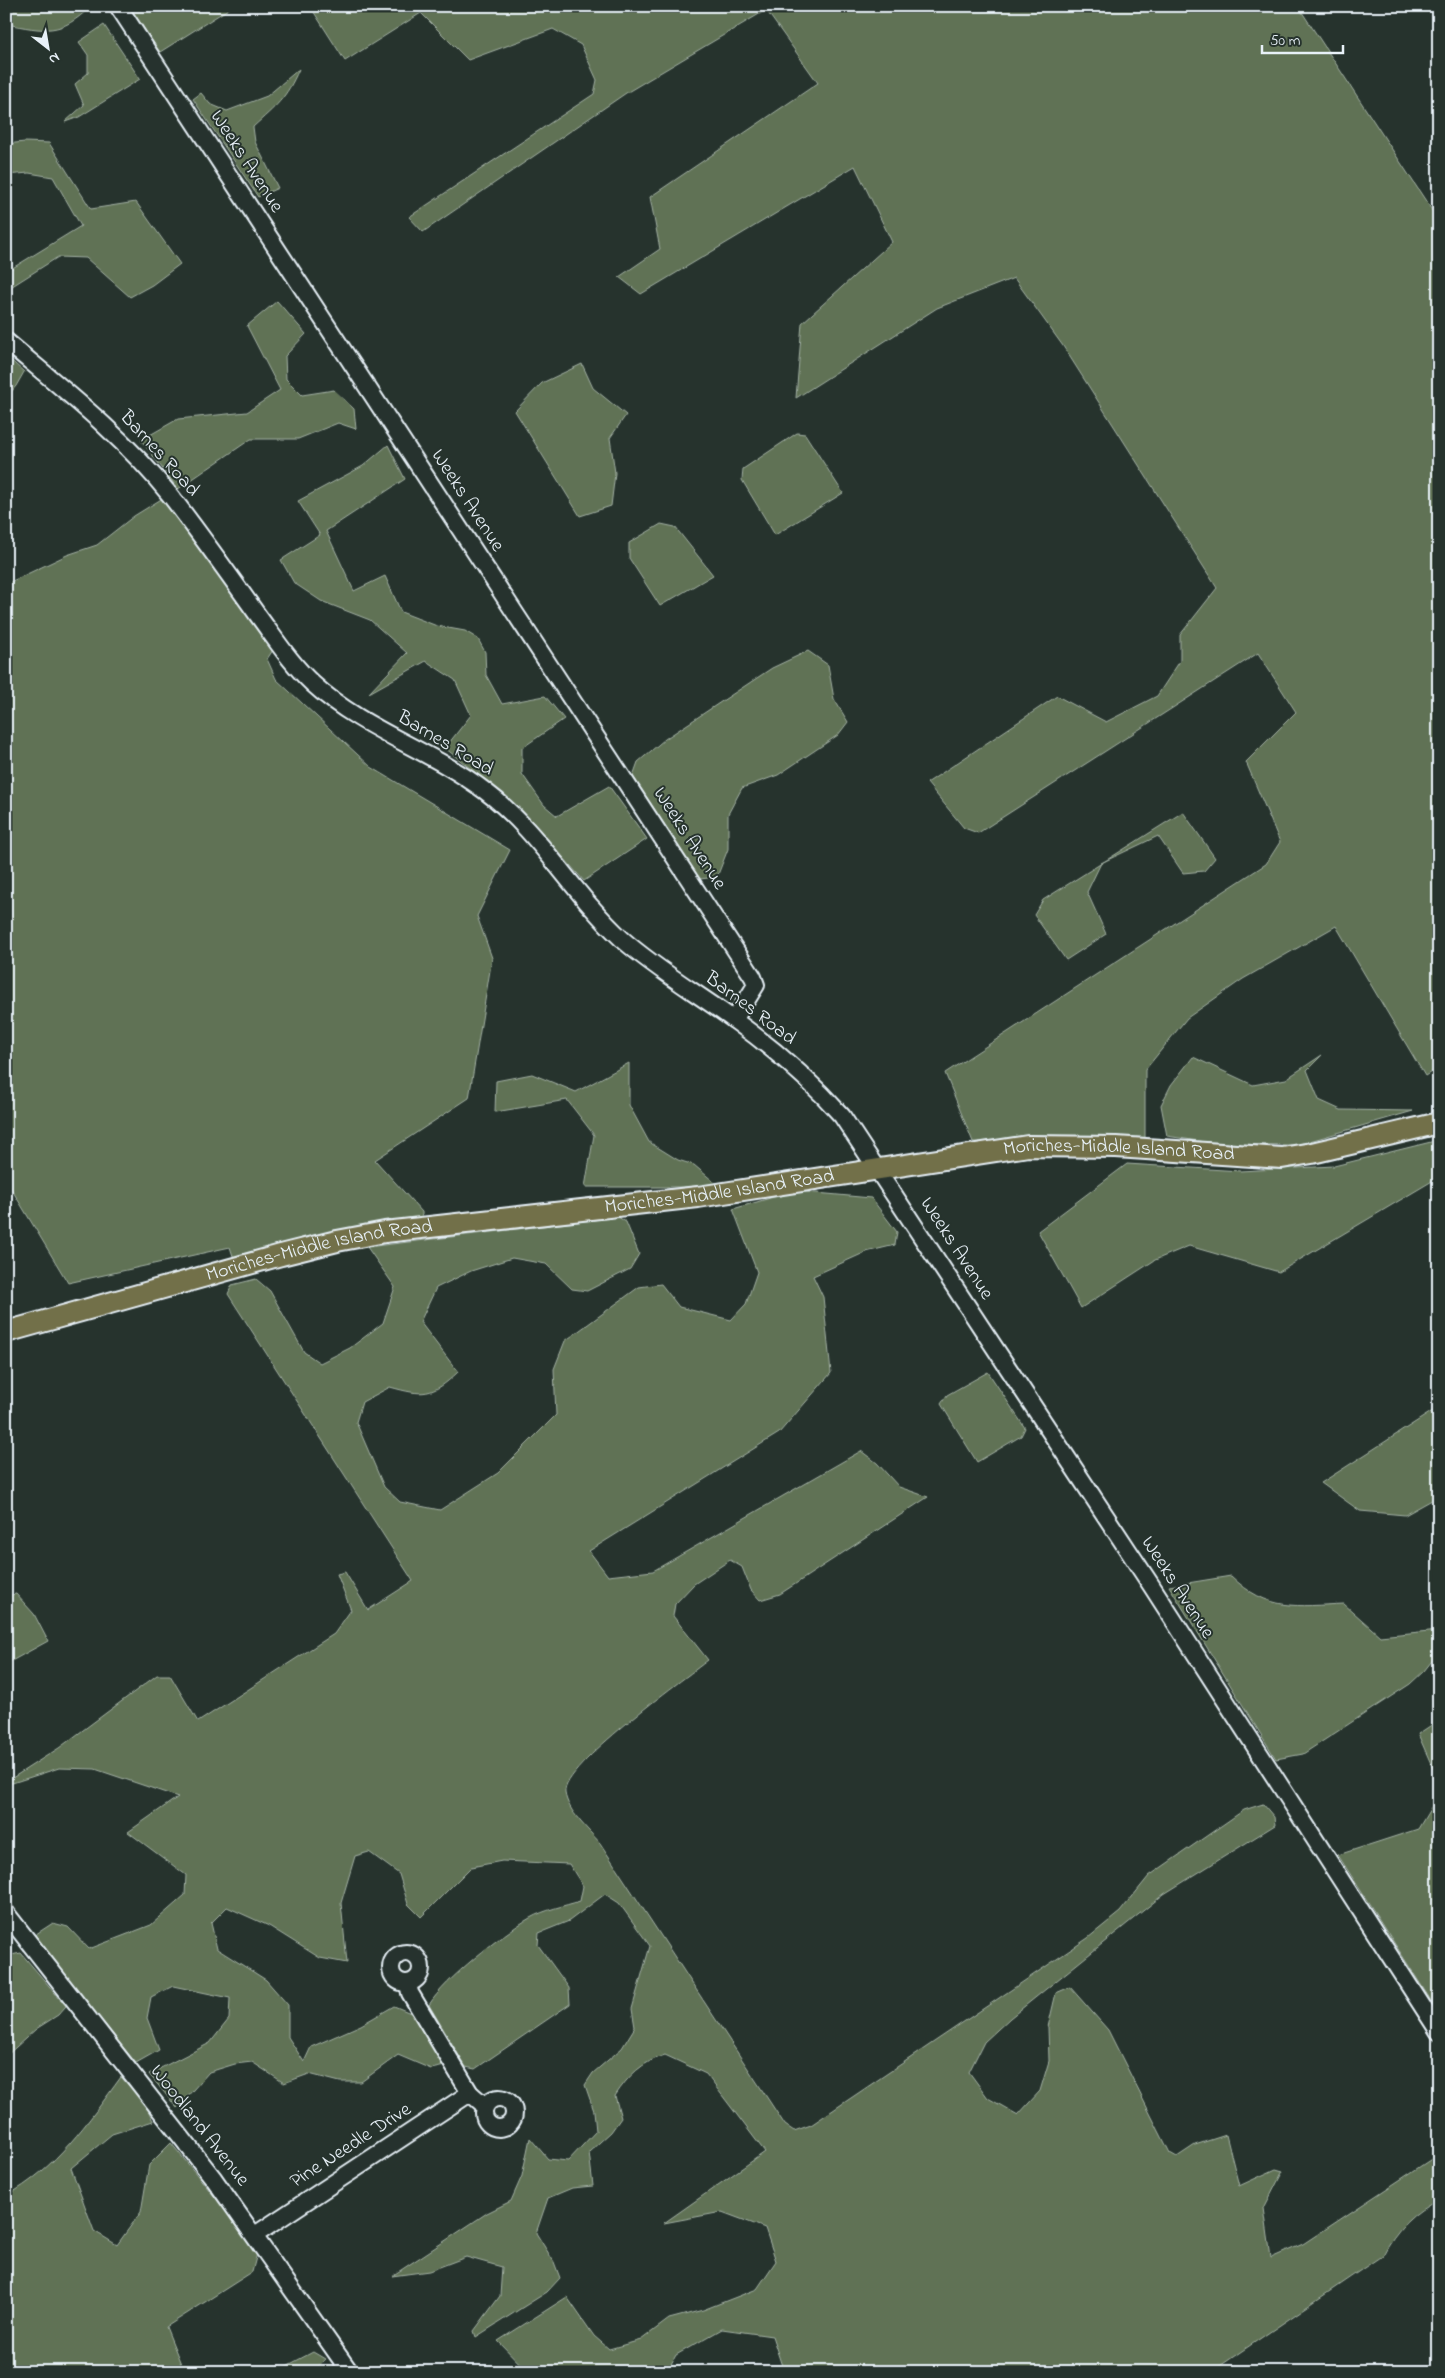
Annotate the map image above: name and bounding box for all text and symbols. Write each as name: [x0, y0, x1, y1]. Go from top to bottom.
north arrow: [22, 22, 72, 72]
scale bar: [1262, 22, 1344, 54]
text: 50 m: [1270, 30, 1301, 52]
text: N: [44, 46, 63, 69]
street label: Weeks Avenue: [202, 105, 290, 219]
street label: Barnes Road: [111, 403, 206, 504]
street label: Weeks Avenue: [423, 444, 511, 558]
street label: Barnes Road: [390, 703, 499, 784]
street label: Weeks Avenue: [645, 782, 733, 896]
street label: Barnes Road: [697, 964, 802, 1053]
street label: Moriches-Middle Island Road: [1001, 1131, 1236, 1169]
street label: Moriches-Middle Island Road: [603, 1162, 836, 1222]
street label: Weeks Avenue: [912, 1192, 1000, 1306]
street label: Moriches-Middle Island Road: [203, 1212, 434, 1290]
street label: Weeks Avenue: [1133, 1531, 1221, 1645]
street label: Woodland Avenue: [142, 2059, 256, 2193]
street label: Pine Needle Drive: [285, 2096, 417, 2196]

